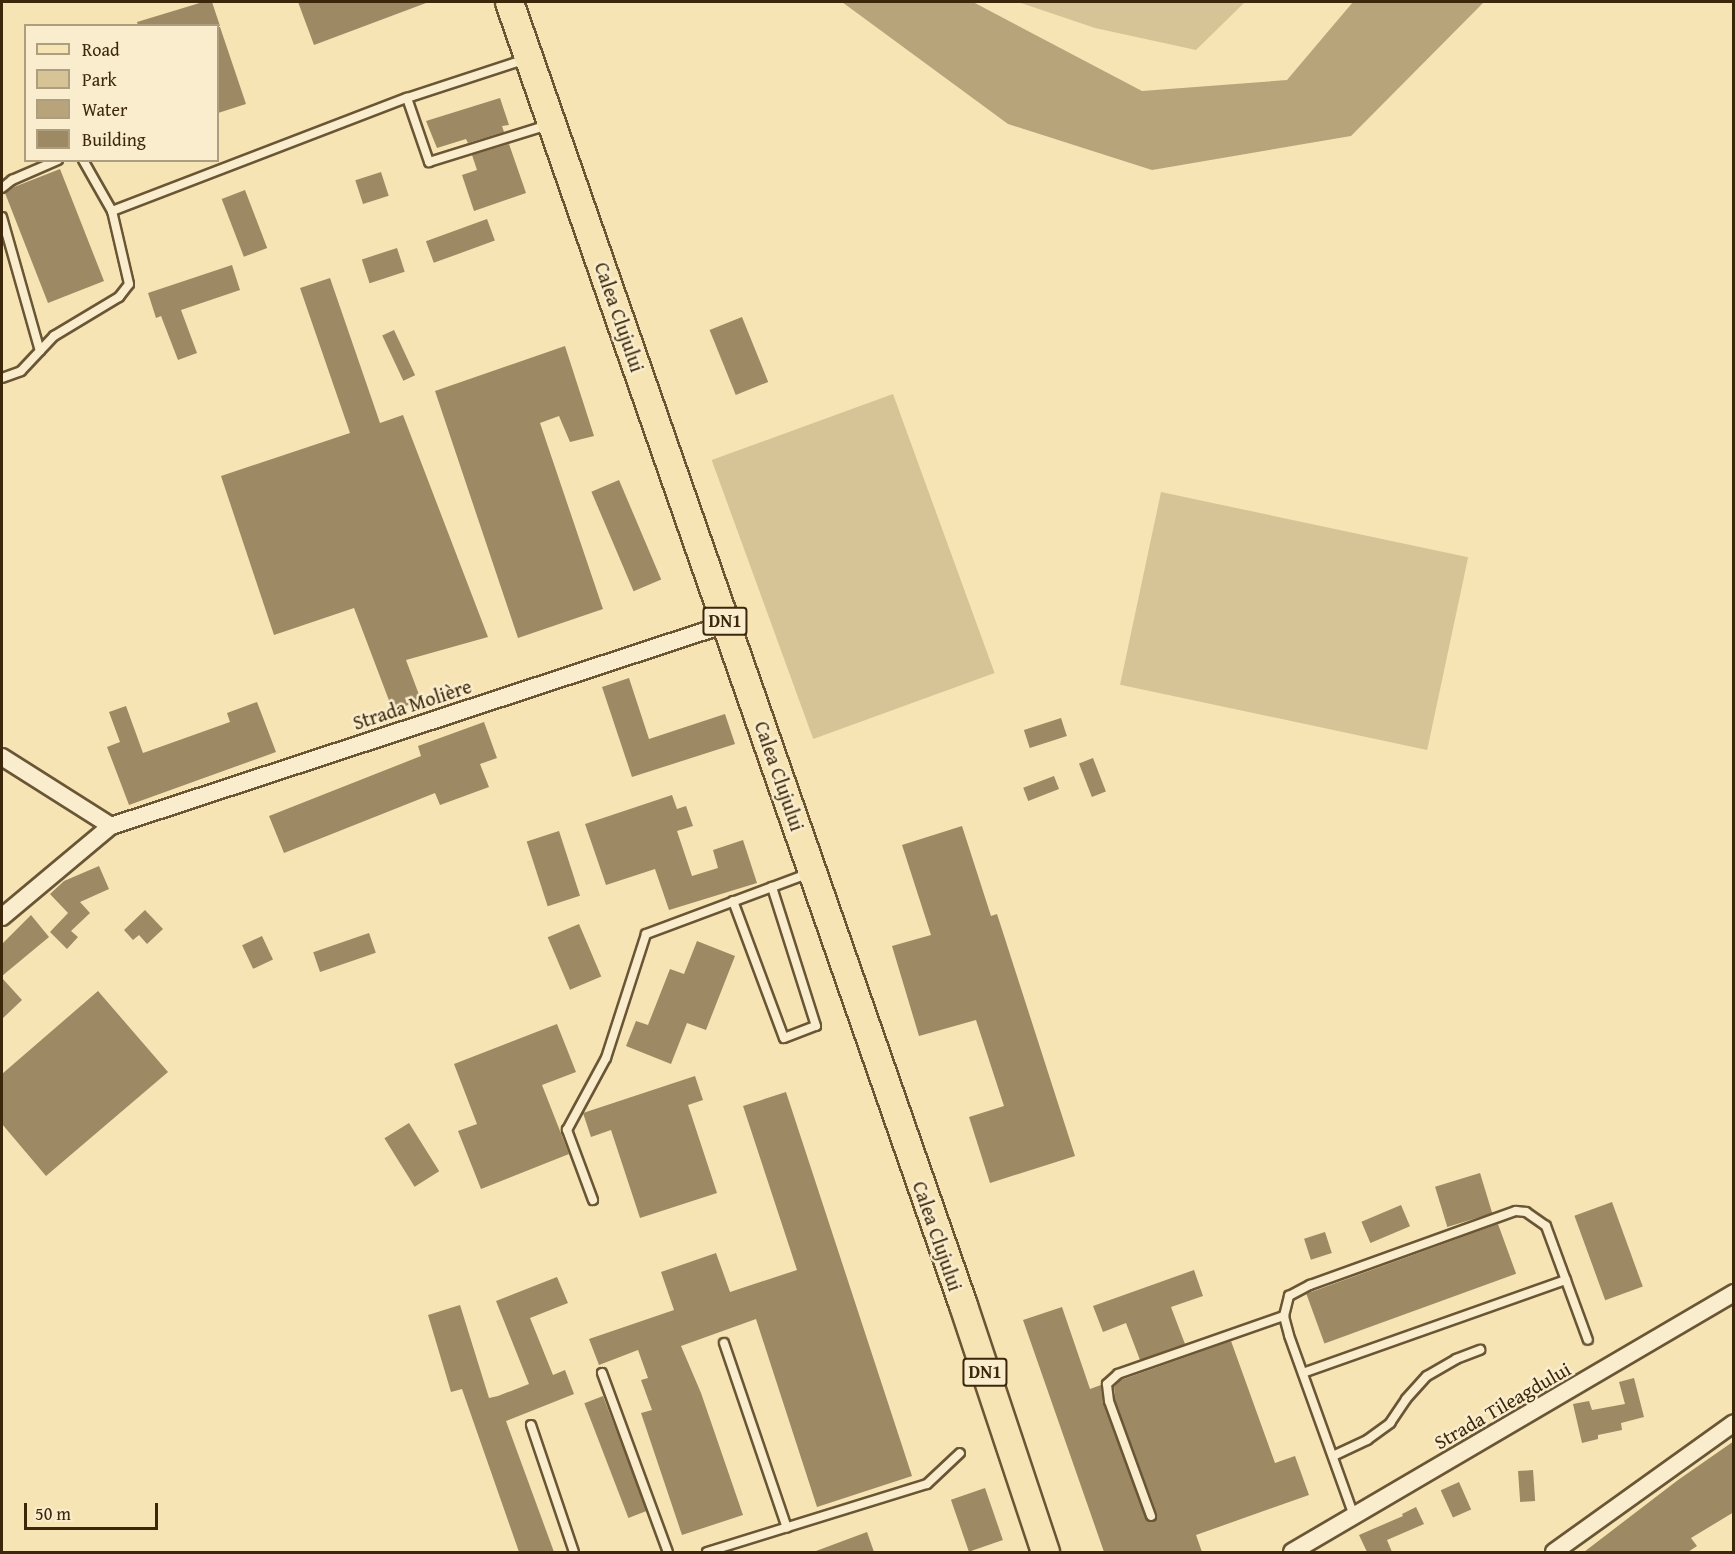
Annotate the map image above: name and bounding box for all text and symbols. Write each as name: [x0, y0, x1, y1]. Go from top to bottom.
legend: [24, 24, 219, 162]
text: Road: [82, 36, 120, 63]
text: Park: [82, 66, 117, 93]
text: Water: [82, 96, 127, 123]
text: Building: [82, 126, 146, 153]
street label: Calea Clujului: [590, 259, 650, 375]
road number: DN1: [701, 606, 749, 636]
street label: Strada Molière: [350, 674, 474, 734]
street label: Calea Clujului: [750, 718, 810, 834]
street label: Calea Clujului: [908, 1178, 968, 1294]
street label: Strada Tileagdului: [1429, 1356, 1575, 1454]
road number: DN1: [961, 1357, 1009, 1387]
scale bar: [27, 1491, 160, 1529]
text: 50 m: [35, 1500, 71, 1527]

